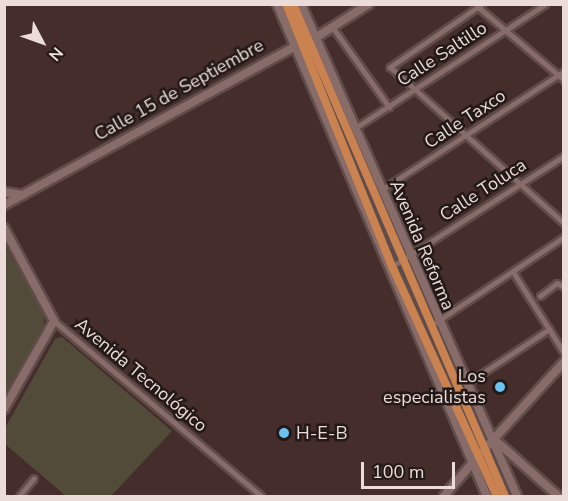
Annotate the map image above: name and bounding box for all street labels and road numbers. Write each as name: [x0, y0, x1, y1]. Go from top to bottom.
street label: Calle Saltillo: [393, 17, 491, 91]
street label: Calle 15 de Septiembre: [91, 35, 267, 145]
street label: Calle Taxco: [420, 85, 510, 153]
street label: Calle Toluca: [436, 154, 530, 226]
street label: Avenida Reforma: [385, 177, 459, 313]
street label: Avenida Tecnológico: [70, 313, 212, 437]

